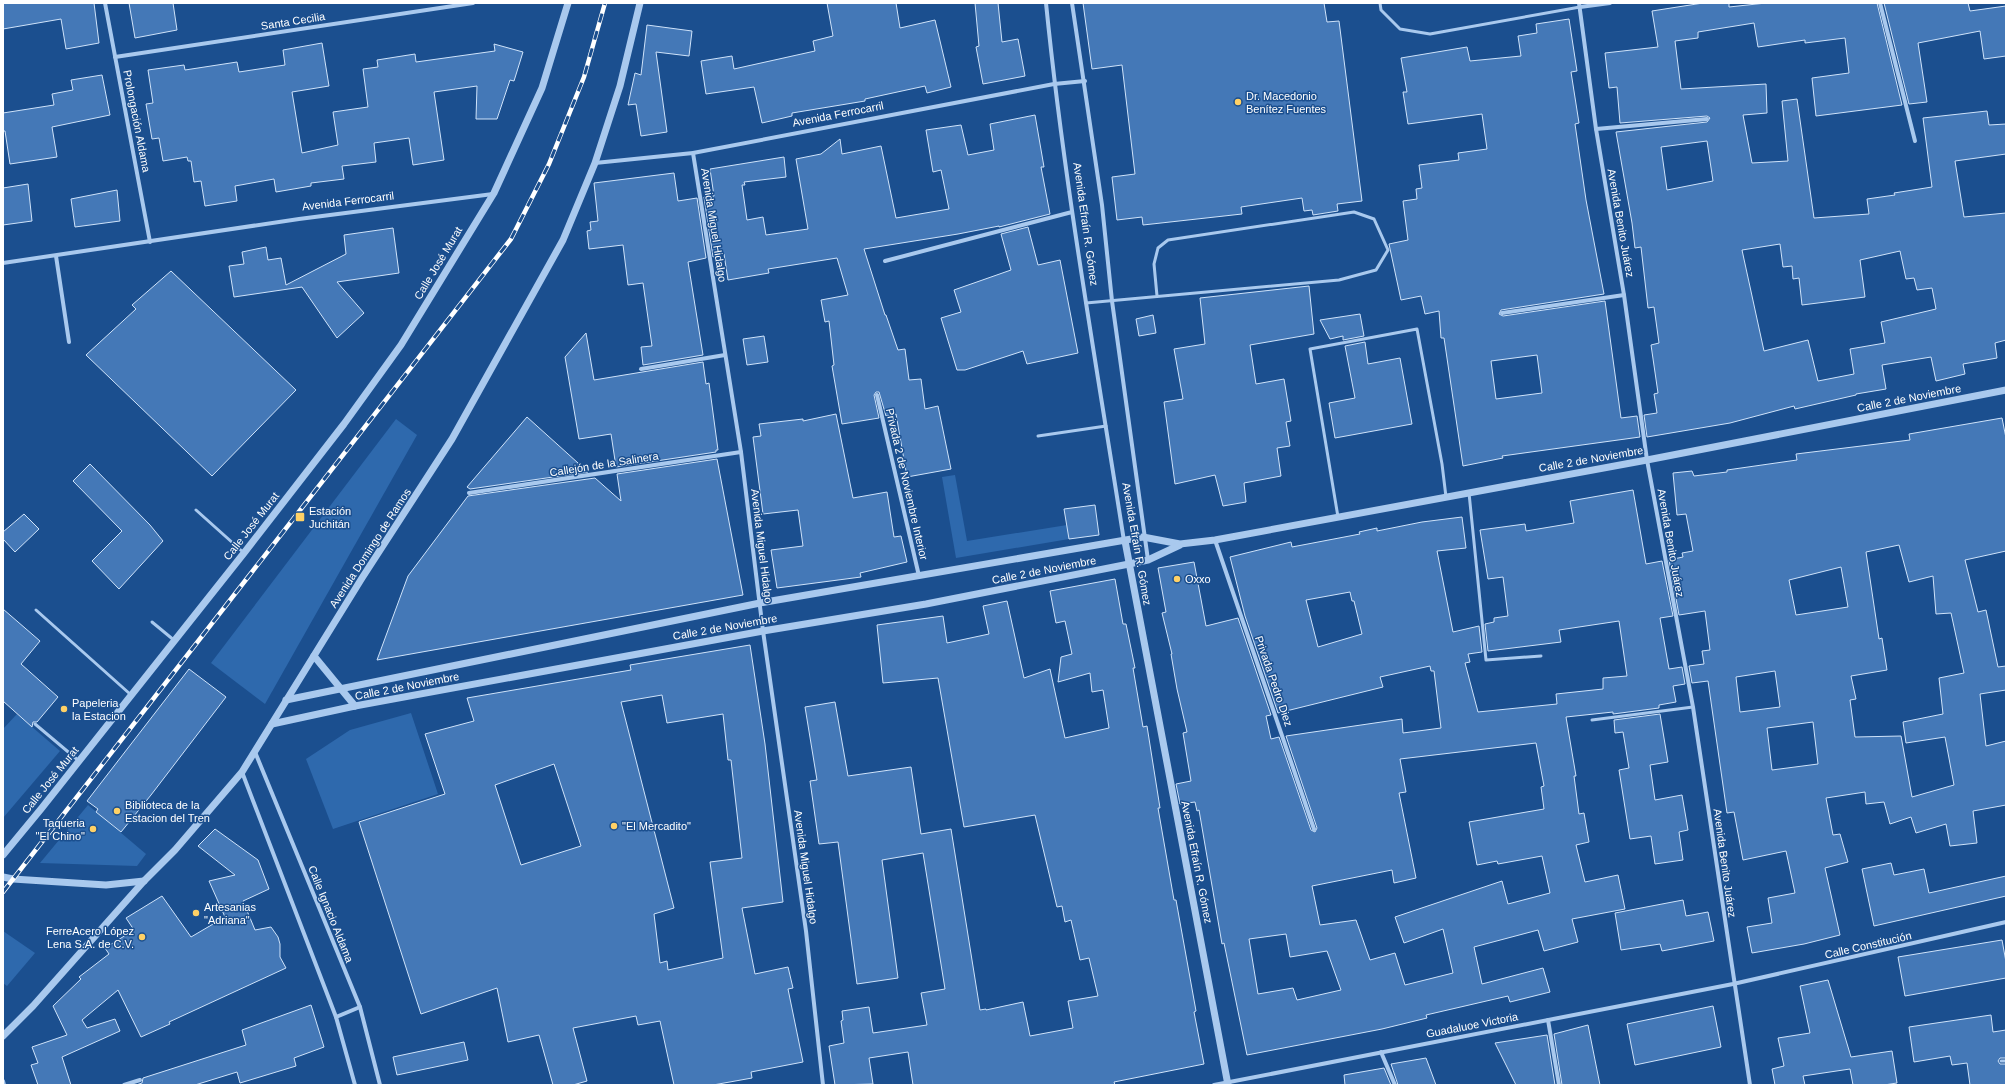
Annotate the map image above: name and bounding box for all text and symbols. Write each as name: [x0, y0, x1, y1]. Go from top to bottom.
street label: Santa Cecilia: [260, 10, 327, 32]
street label: Prolongación Aldama: [121, 69, 153, 174]
place label: Dr. Macedonio Benítez Fuentes: [1246, 90, 1327, 115]
marker: Dr. Macedonio Benítez Fuentes: [1233, 97, 1243, 107]
street label: Avenida Ferrocarril: [791, 99, 885, 129]
street label: Avenida Efraín R. Gómez: [1071, 162, 1101, 286]
street label: Avenida Miguel Hidalgo: [699, 167, 729, 283]
street label: Avenida Benito Juárez: [1606, 168, 1636, 278]
street label: Avenida Ferrocarril: [301, 189, 395, 213]
street label: Calle José Murat: [412, 225, 464, 301]
street label: Calle 2 de Noviembre: [1856, 382, 1962, 414]
street label: Privada 2 de Noviembre Interior: [884, 407, 930, 561]
street label: Calle 2 de Noviembre: [1538, 444, 1644, 474]
street label: Callejón de la Salinera: [549, 449, 660, 479]
street label: Avenida Efraín R. Gómez: [1120, 482, 1154, 606]
street label: Avenida Domingo de Ramos: [327, 486, 413, 610]
street label: Avenida Miguel Hidalgo: [749, 488, 775, 604]
street label: Avenida Benito Juárez: [1656, 488, 1686, 598]
street label: Calle José Murat: [221, 490, 281, 562]
place label: Estación Juchitán: [309, 505, 351, 530]
marker: Estación Juchitán: [294, 511, 306, 523]
street label: Calle 2 de Noviembre: [991, 554, 1097, 586]
place label: Oxxo: [1185, 573, 1211, 585]
marker: Oxxo: [1172, 574, 1182, 584]
street label: Calle 2 de Noviembre: [672, 612, 778, 642]
street label: Privada Pedro Diez: [1253, 634, 1295, 728]
street label: Calle 2 de Noviembre: [354, 670, 460, 702]
place label: Papeleria la Estacion: [72, 697, 126, 722]
marker: Papeleria la Estacion: [59, 704, 69, 714]
street label: Calle José Murat: [19, 744, 81, 816]
place label: Biblioteca de la Estacion del Tren: [125, 799, 210, 824]
street label: Avenida Efraín R. Gómez: [1179, 800, 1215, 924]
marker: Biblioteca de la Estacion del Tren: [112, 806, 122, 816]
street label: Avenida Benito Juárez: [1711, 808, 1739, 918]
street label: Avenida Miguel Hidalgo: [792, 809, 820, 925]
place label: Taqueria "El Chino": [36, 817, 86, 842]
place label: "El Mercadito": [622, 820, 691, 832]
marker: "El Mercadito": [609, 821, 619, 831]
marker: Taqueria "El Chino": [88, 824, 98, 834]
street label: Calle Ignacio Aldama: [306, 864, 356, 965]
place label: Artesanias "Adriana": [204, 901, 256, 926]
marker: Artesanias "Adriana": [191, 908, 201, 918]
place label: FerreAcero López Lena S.A. de C.V.: [46, 925, 134, 950]
street label: Calle Constitución: [1823, 929, 1913, 961]
marker: FerreAcero López Lena S.A. de C.V.: [137, 932, 147, 942]
street label: Guadaluoe Victoria: [1425, 1010, 1520, 1040]

